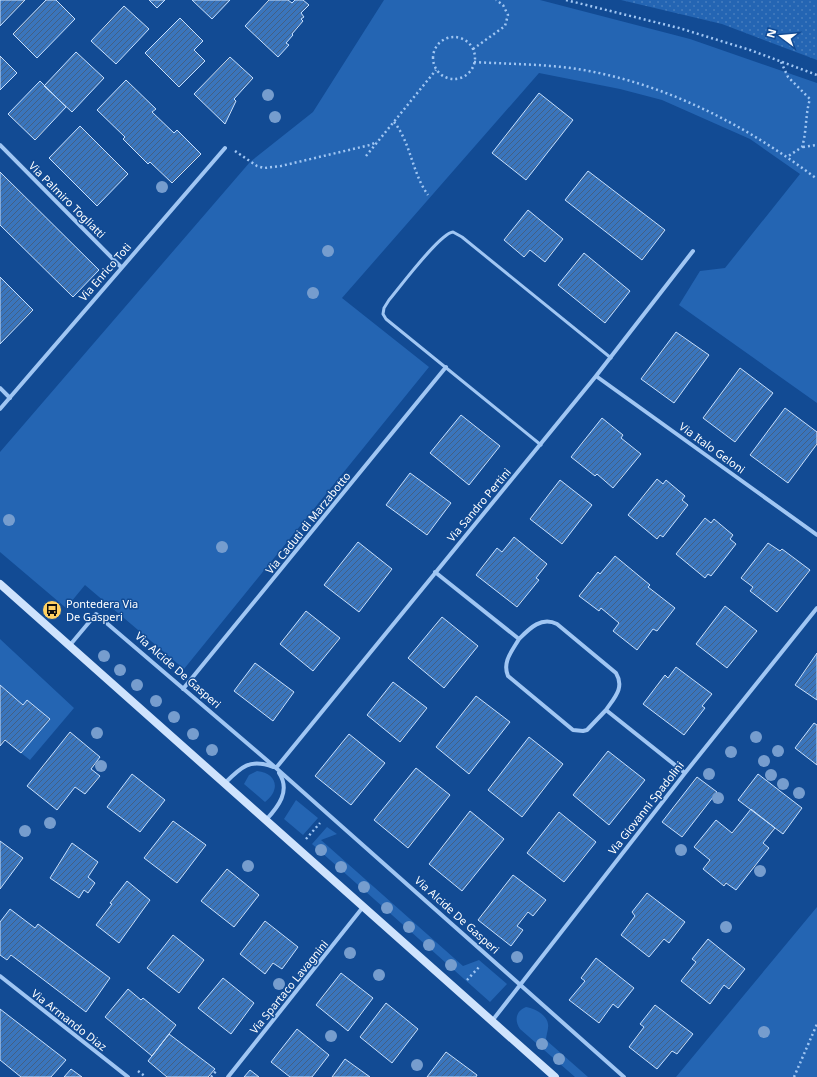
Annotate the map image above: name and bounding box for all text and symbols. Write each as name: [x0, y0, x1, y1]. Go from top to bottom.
north arrow: [761, 16, 801, 56]
text: N: [762, 27, 779, 39]
street label: Via Palmiro Togliatti: [26, 158, 109, 241]
street label: Via Enrico Toti: [75, 239, 134, 304]
street label: Via Italo Geloni: [676, 419, 748, 477]
street label: Via Sandro Pertini: [443, 465, 514, 545]
street label: Via Caduti di Marzabotto: [262, 468, 354, 577]
place label: Pontedera Via De Gasperi: [66, 596, 138, 624]
bus stop icon: Pontedera Via De Gasperi: [41, 599, 63, 621]
street label: Via Alcide De Gasperi: [132, 628, 224, 711]
street label: Via Giovanni Spadolini: [604, 758, 687, 857]
street label: Via Alcide De Gasperi: [412, 873, 503, 957]
street label: Via Spartaco Lavagnini: [246, 937, 331, 1037]
street label: Via Armando Diaz: [29, 985, 110, 1054]

